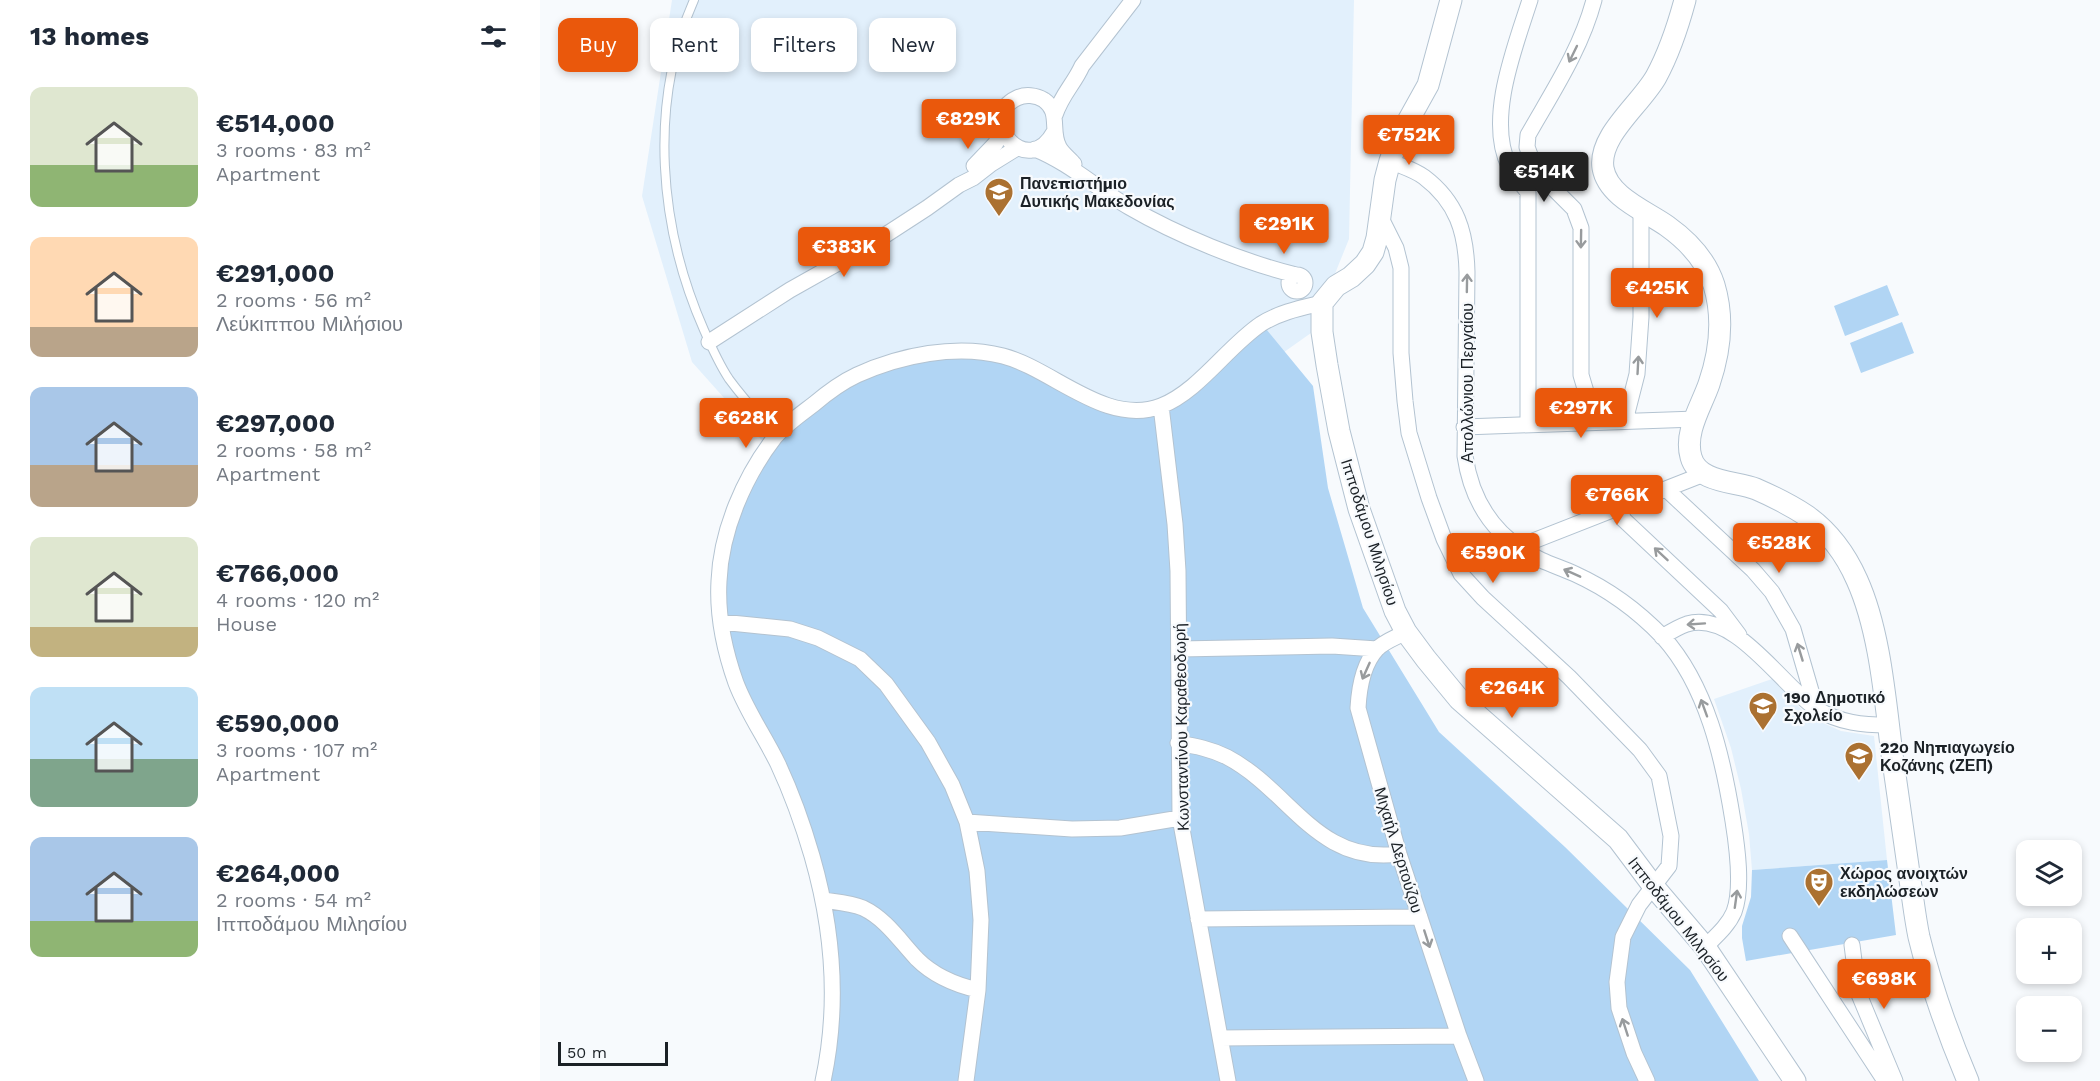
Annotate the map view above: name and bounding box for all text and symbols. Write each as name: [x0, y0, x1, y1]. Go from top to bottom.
chip: Buy: [558, 18, 638, 72]
chip: Rent: [650, 18, 739, 72]
chip: Filters: [751, 18, 857, 72]
chip: New: [869, 18, 956, 72]
icon: filters: [477, 20, 510, 53]
text: 13 homes: [30, 21, 149, 51]
one-way arrow: [1567, 45, 1579, 63]
pin: €829K: [926, 99, 1010, 150]
text: €829K: [936, 106, 1000, 130]
text: €514,000: [216, 108, 335, 138]
icon: home: [78, 111, 150, 183]
pin: €752K: [1367, 115, 1451, 166]
text: €752K: [1377, 122, 1441, 146]
text: 3 rooms · 83 m²: [216, 138, 371, 162]
pin: €514K: [1502, 152, 1586, 203]
text: €514K: [1513, 159, 1575, 183]
text: Apartment: [216, 162, 320, 186]
place label: Πανεπιστήμιο Δυτικής Μακεδονίας: [1020, 174, 1175, 211]
school or university icon: Πανεπιστήμιο Δυτικής Μακεδονίας: [983, 176, 1015, 218]
pin: €291K: [1242, 204, 1326, 255]
text: €291K: [1254, 211, 1314, 235]
pin: €383K: [802, 227, 886, 278]
one-way arrow: [1575, 229, 1587, 249]
text: €383K: [812, 234, 876, 258]
text: €291,000: [216, 258, 335, 288]
icon: home: [78, 261, 150, 333]
pin: €425K: [1615, 268, 1699, 319]
one-way arrow: [1461, 273, 1473, 293]
text: €425K: [1625, 275, 1689, 299]
text: 2 rooms · 56 m²: [216, 288, 371, 312]
street label: Απολλώνιου Περγαίου: [1458, 303, 1477, 463]
text: Λεύκιππου Μιλήσιου: [216, 312, 403, 336]
one-way arrow: [1632, 355, 1643, 375]
pin: €297K: [1539, 388, 1623, 439]
text: €297K: [1549, 395, 1613, 419]
pin: €628K: [704, 398, 788, 449]
text: €628K: [714, 405, 778, 429]
text: €297,000: [216, 408, 335, 438]
icon: home: [78, 411, 150, 483]
text: 2 rooms · 58 m²: [216, 438, 371, 462]
street label: Ιπποδάμου Μιλησίου: [1337, 456, 1402, 608]
text: Apartment: [216, 462, 320, 486]
pin: €766K: [1575, 475, 1659, 526]
text: €766K: [1585, 482, 1649, 506]
pin: €528K: [1737, 523, 1821, 574]
text: €528K: [1747, 530, 1811, 554]
pin: €590K: [1451, 533, 1535, 584]
text: €590K: [1461, 540, 1525, 564]
one-way arrow: [1653, 547, 1668, 562]
text: €766,000: [216, 558, 339, 588]
icon: home: [78, 561, 150, 633]
one-way arrow: [1563, 566, 1581, 578]
text: 4 rooms · 120 m²: [216, 588, 379, 612]
text: House: [216, 612, 277, 636]
one-way arrow: [1687, 619, 1706, 630]
street label: Κωνσταντίνου Καραθεοδωρή: [1170, 623, 1193, 831]
one-way arrow: [1794, 643, 1805, 662]
one-way arrow: [1359, 662, 1371, 680]
pin: €264K: [1470, 668, 1554, 719]
text: €264K: [1479, 675, 1545, 699]
place label: 19ο Δημοτικό Σχολείο: [1784, 688, 1886, 725]
school or university icon: 19ο Δημοτικό Σχολείο: [1747, 690, 1779, 732]
one-way arrow: [1698, 699, 1709, 718]
text: €590,000: [216, 708, 339, 738]
icon: home: [78, 711, 150, 783]
text: 3 rooms · 107 m²: [216, 738, 377, 762]
place label: 22ο Νηπιαγωγείο Κοζάνης (ΖΕΠ): [1880, 738, 2015, 775]
school or university icon: 22ο Νηπιαγωγείο Κοζάνης (ΖΕΠ): [1843, 740, 1875, 782]
text: Apartment: [216, 762, 320, 786]
street label: Μιχαήλ Δερτούζου: [1370, 785, 1427, 915]
map controls: [2016, 840, 2082, 1062]
button: layers: [2016, 840, 2082, 906]
street label: Ιπποδάμου Μιλησίου: [1624, 853, 1733, 985]
text: €264,000: [216, 858, 340, 888]
icon: home: [78, 861, 150, 933]
place label: Χώρος ανοιχτών εκδηλώσεων: [1840, 864, 1968, 901]
theatre icon: Χώρος ανοιχτών εκδηλώσεων: [1803, 866, 1835, 908]
text: 2 rooms · 54 m²: [216, 888, 371, 912]
one-way arrow: [1730, 889, 1741, 909]
text: Ιπποδάμου Μιλησίου: [216, 912, 407, 936]
button: +: [2016, 918, 2082, 984]
one-way arrow: [1422, 929, 1433, 948]
pin: €698K: [1842, 959, 1926, 1010]
text: €698K: [1851, 966, 1917, 990]
button: −: [2016, 996, 2082, 1062]
one-way arrow: [1619, 1018, 1630, 1037]
scale bar: [558, 1039, 668, 1066]
text: 50 m: [567, 1043, 607, 1062]

